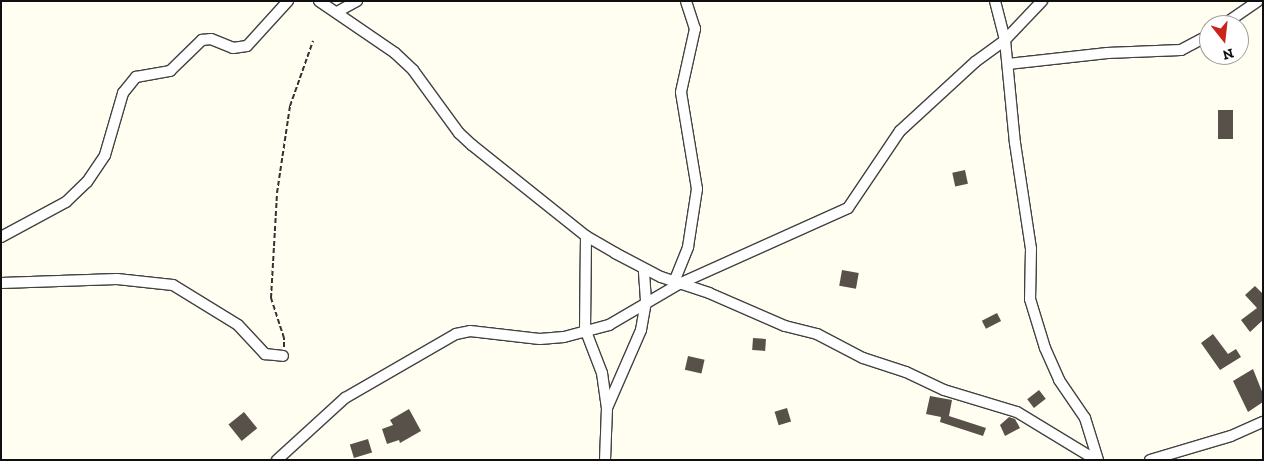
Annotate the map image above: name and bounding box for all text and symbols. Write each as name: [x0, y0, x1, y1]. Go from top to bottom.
north arrow: [1199, 15, 1249, 65]
text: N: [1221, 44, 1235, 64]

